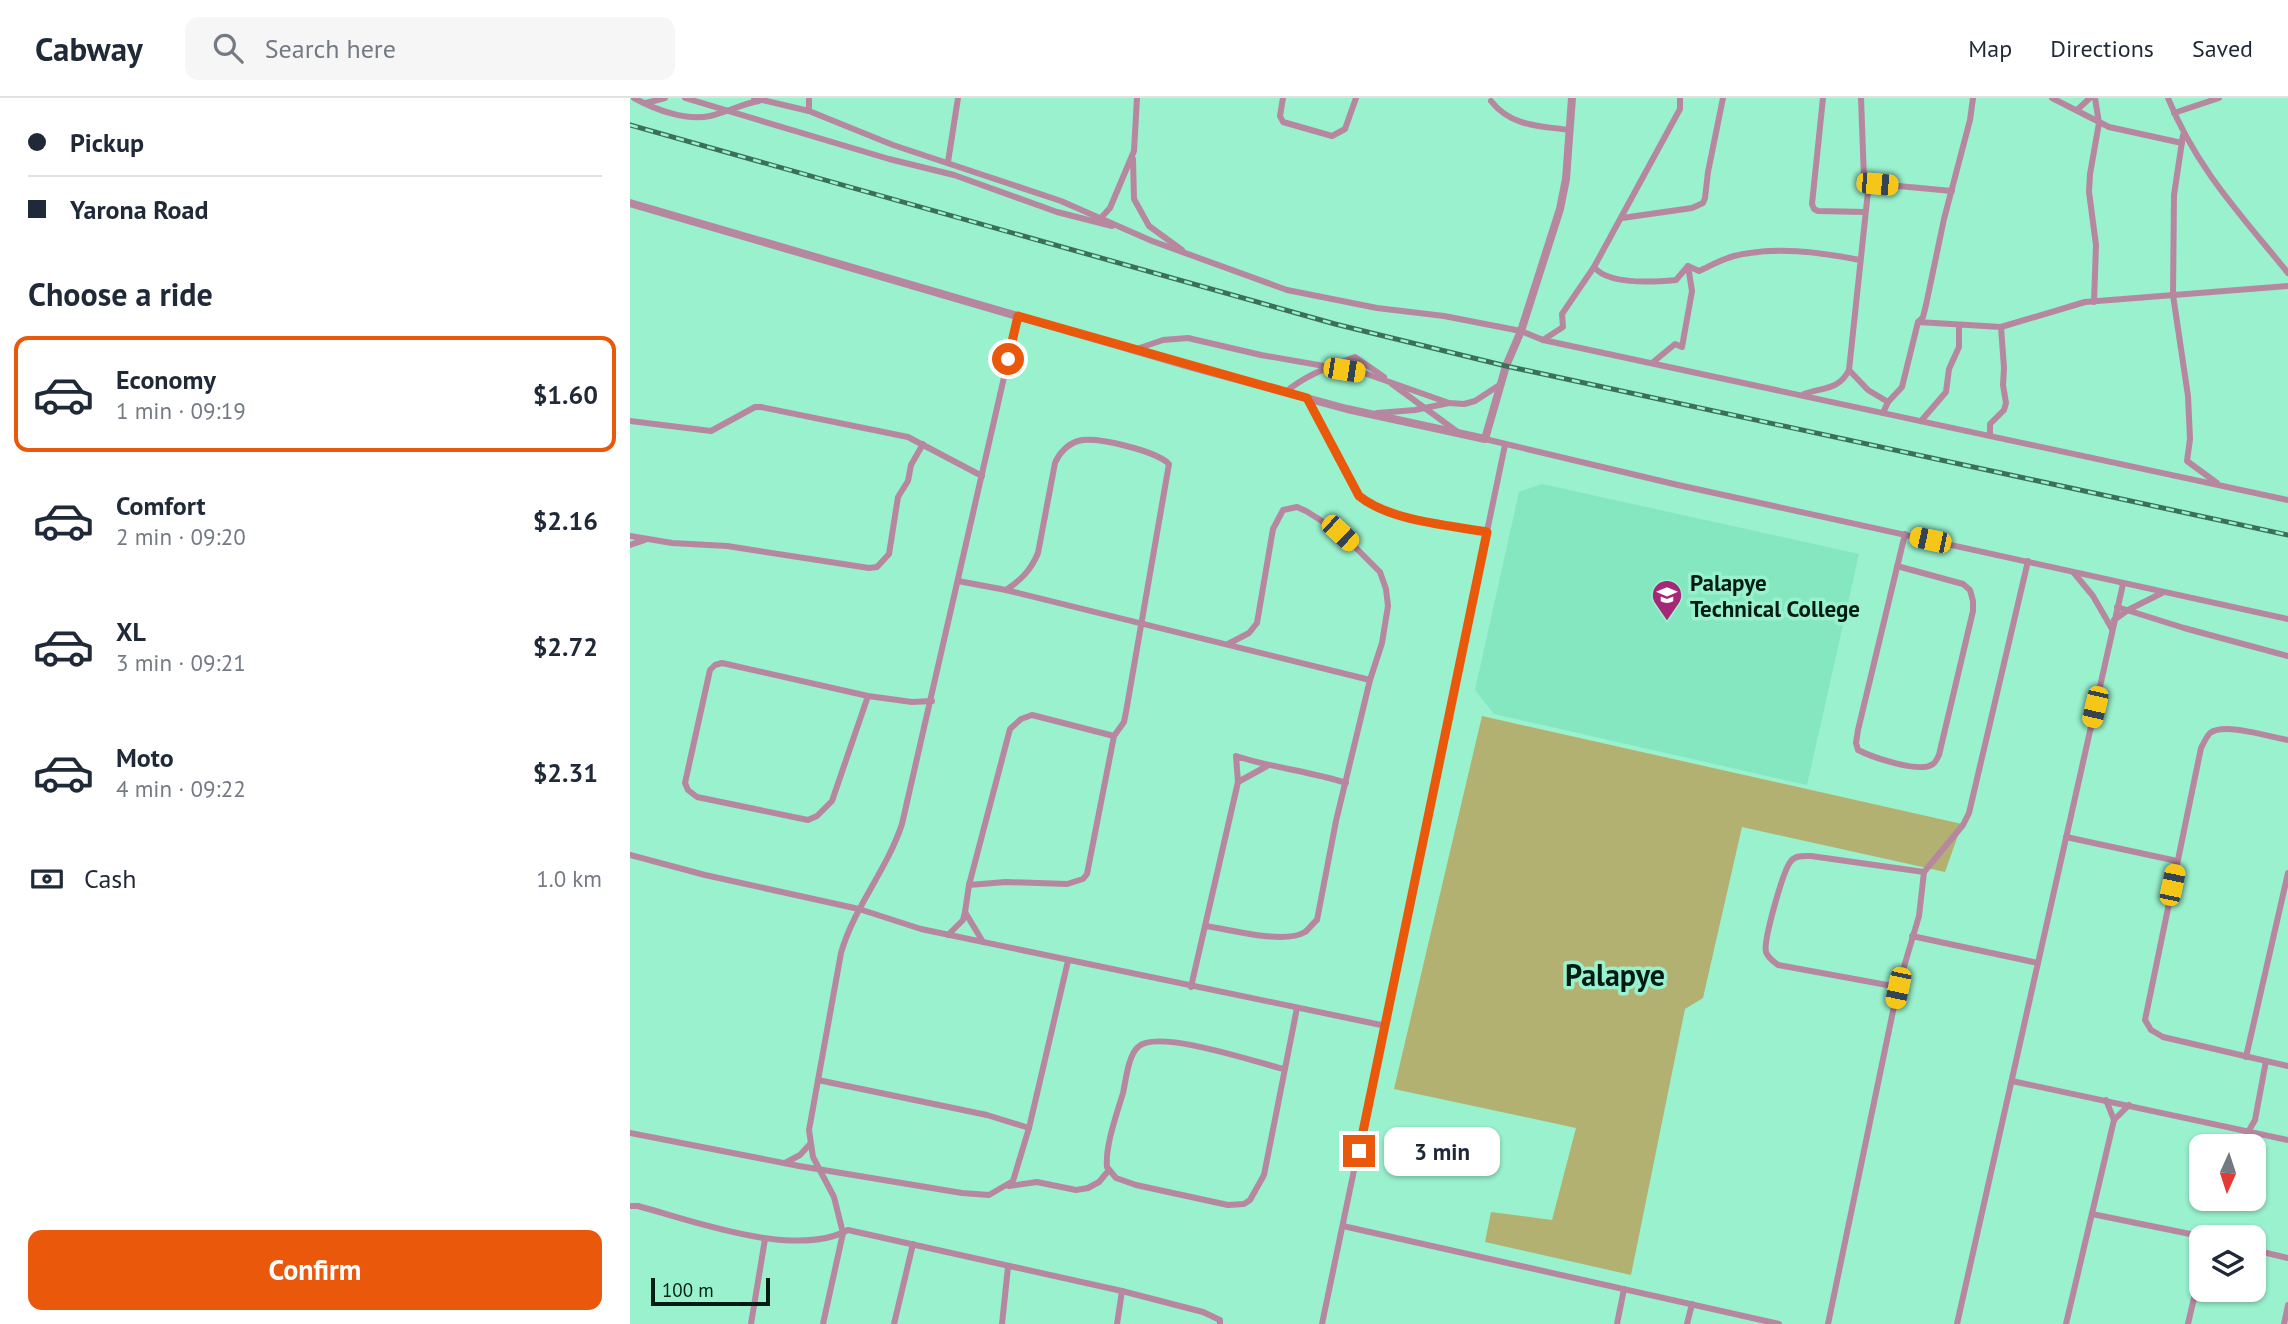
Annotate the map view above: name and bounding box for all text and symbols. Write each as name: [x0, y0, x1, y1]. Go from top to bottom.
search box: [185, 17, 675, 80]
text: Cabway: [35, 27, 143, 70]
icon: search: [209, 29, 247, 67]
text: Search here: [265, 32, 396, 65]
text: Map: [1968, 33, 2012, 64]
text: Directions: [2050, 33, 2154, 64]
text: Saved: [2192, 33, 2253, 64]
text: Pickup: [70, 126, 144, 159]
car: [1856, 172, 1899, 196]
text: Yarona Road: [70, 193, 208, 226]
text: Choose a ride: [28, 273, 213, 315]
route start: [992, 343, 1024, 375]
car: [1322, 356, 1367, 384]
icon: car: [32, 363, 95, 426]
text: Economy: [116, 363, 216, 396]
text: $1.60: [533, 378, 598, 411]
text: 1 min · 09:19: [116, 396, 246, 425]
icon: car: [32, 489, 95, 552]
text: Comfort: [116, 489, 206, 522]
text: $2.16: [533, 504, 598, 537]
car: [1318, 511, 1363, 555]
text: 2 min · 09:20: [116, 522, 246, 551]
car: [1908, 525, 1953, 555]
place label: Palapye Technical College: [1690, 568, 1860, 623]
school or university icon: Palapye Technical College: [1650, 578, 1684, 622]
icon: car: [32, 615, 95, 678]
text: XL: [116, 615, 146, 648]
text: $2.72: [533, 630, 598, 663]
text: 3 min · 09:21: [116, 648, 246, 677]
car: [2081, 684, 2110, 730]
icon: car: [32, 741, 95, 804]
text: Moto: [116, 741, 174, 774]
text: $2.31: [533, 756, 598, 789]
text: 4 min · 09:22: [116, 774, 246, 803]
icon: cash: [28, 860, 66, 898]
text: Cash: [84, 862, 136, 895]
car: [2158, 862, 2187, 908]
text: 1.0 km: [536, 864, 602, 893]
district label: Palapye: [1565, 955, 1665, 994]
car: [1884, 965, 1913, 1011]
callout: 3 min: [1384, 1126, 1499, 1176]
north arrow: [2189, 1134, 2266, 1211]
map controls: [2189, 1134, 2266, 1302]
route end: [1343, 1135, 1375, 1167]
text: 3 min: [1414, 1137, 1470, 1166]
button: layers: [2189, 1225, 2266, 1302]
button: Confirm: [28, 1230, 602, 1310]
scale bar: [651, 1275, 770, 1307]
text: 100 m: [662, 1278, 714, 1302]

